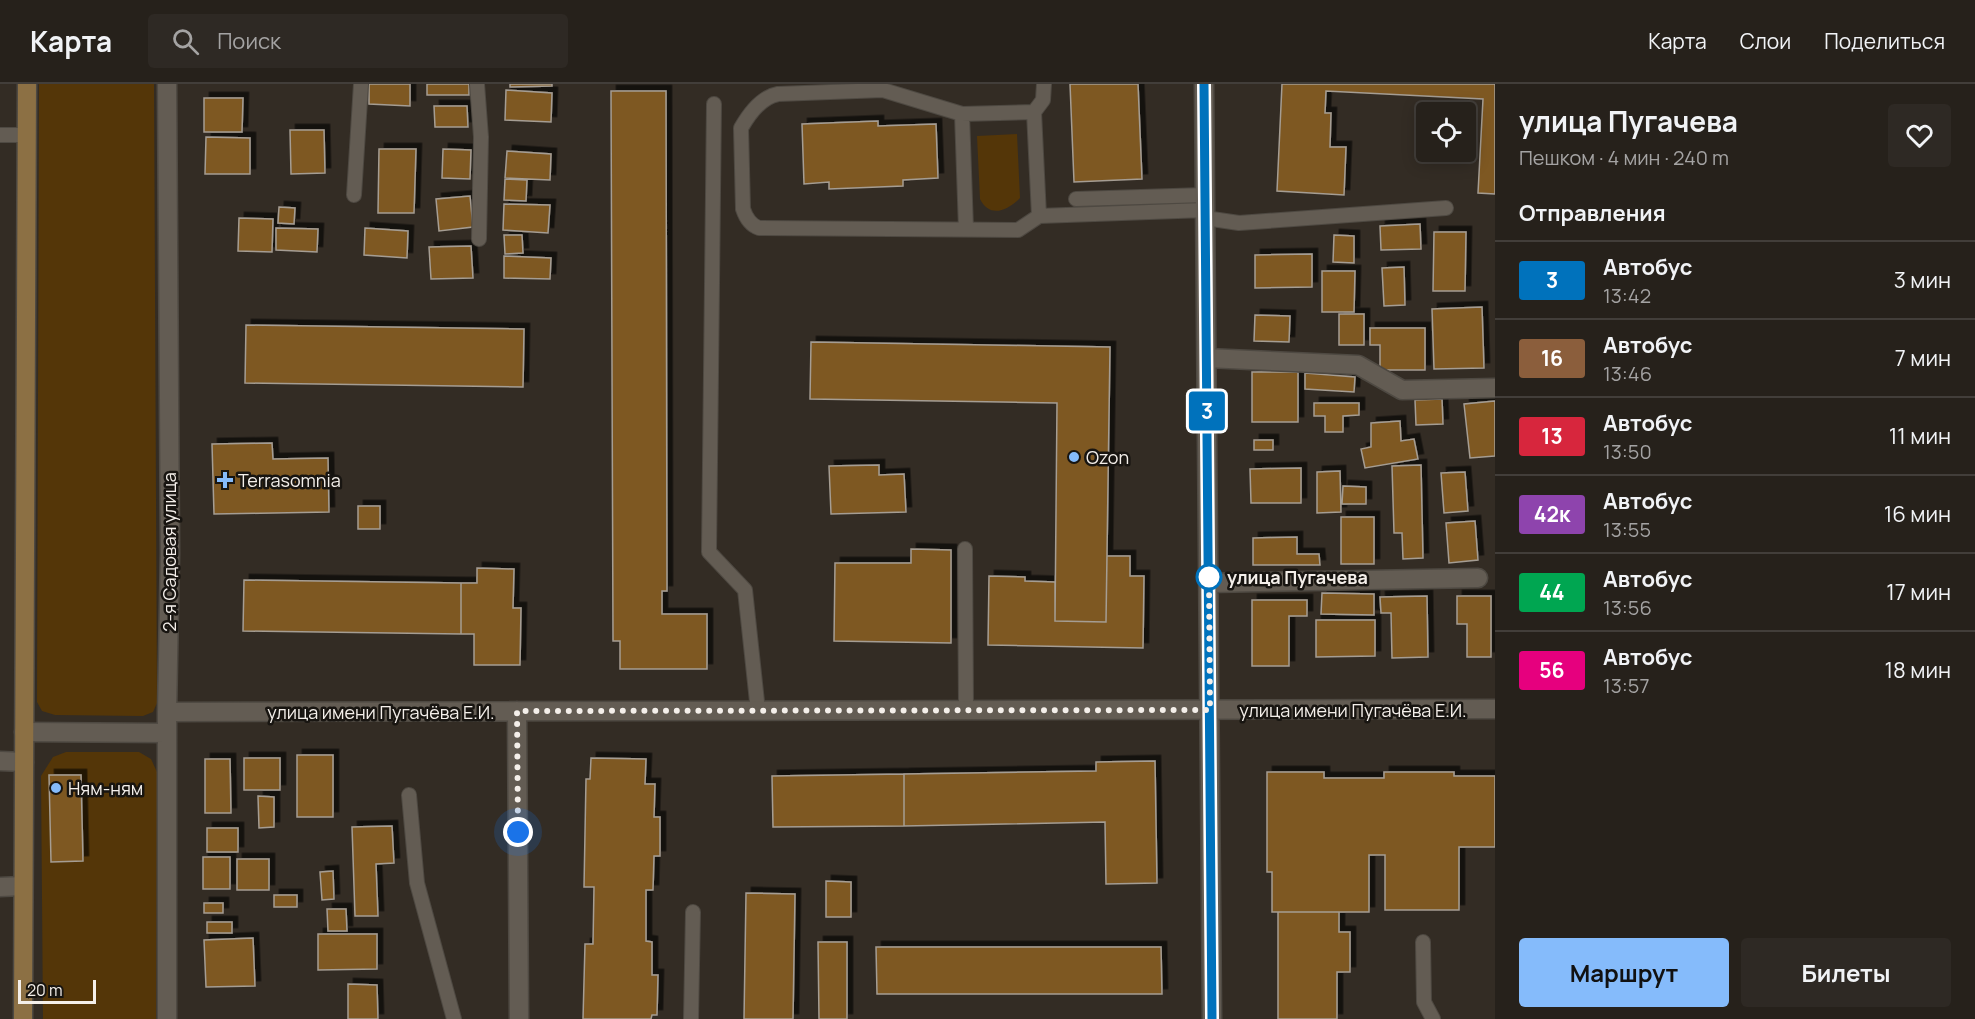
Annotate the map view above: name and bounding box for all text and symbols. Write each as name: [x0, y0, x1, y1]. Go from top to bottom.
search box: [148, 14, 568, 68]
text: Карта: [30, 22, 112, 60]
icon: search: [169, 25, 202, 58]
text: Поиск: [217, 26, 281, 56]
text: Карта: [1648, 27, 1707, 55]
text: Слои: [1740, 27, 1791, 55]
text: Поделиться: [1824, 27, 1945, 55]
map controls: [1416, 102, 1476, 162]
button: locate: [1416, 102, 1476, 162]
text: улица Пугачева: [1519, 102, 1738, 140]
button: heart: [1888, 104, 1951, 167]
text: Пешком · 4 мин · 240 m: [1519, 144, 1729, 171]
text: Отправления: [1519, 198, 1666, 228]
text: Автобус: [1603, 252, 1692, 282]
text: 3 мин: [1894, 265, 1951, 295]
text: 3: [1546, 266, 1558, 294]
text: 13:42: [1603, 282, 1651, 309]
text: Автобус: [1603, 330, 1692, 360]
text: 7 мин: [1895, 343, 1951, 373]
text: 16: [1541, 344, 1563, 372]
text: 13:46: [1603, 360, 1652, 387]
line badge: 3: [1188, 392, 1226, 430]
text: 3: [1201, 397, 1213, 425]
text: Автобус: [1603, 408, 1692, 438]
text: 11 мин: [1889, 421, 1951, 451]
text: 13: [1541, 422, 1563, 450]
text: 13:50: [1603, 438, 1652, 465]
place label: Ozon: [1086, 445, 1129, 469]
marker: Ozon: [1067, 450, 1081, 464]
place label: Terrasomnia: [238, 468, 341, 492]
marker: Terrasomnia: [216, 471, 234, 489]
street label: 2-я Садовая улица: [157, 472, 181, 632]
text: Автобус: [1603, 486, 1692, 516]
text: 16 мин: [1884, 499, 1951, 529]
text: 42к: [1534, 500, 1570, 528]
text: 13:55: [1603, 516, 1651, 543]
marker: улица Пугачева: [1196, 564, 1222, 590]
text: Автобус: [1603, 564, 1692, 594]
place label: улица Пугачева: [1227, 565, 1368, 589]
text: 17 мин: [1886, 577, 1951, 607]
text: 44: [1539, 578, 1565, 606]
text: 13:56: [1603, 594, 1652, 621]
text: Автобус: [1603, 642, 1692, 672]
text: 18 мин: [1885, 655, 1951, 685]
text: 56: [1539, 656, 1565, 684]
text: 13:57: [1603, 672, 1649, 699]
street label: улица имени Пугачёва Е.И.: [1239, 698, 1467, 722]
street label: улица имени Пугачёва Е.И.: [267, 700, 495, 724]
place label: Ням-ням: [68, 776, 143, 800]
marker: Ням-ням: [49, 781, 63, 795]
your location: [503, 817, 533, 847]
button: Маршрут: [1519, 938, 1729, 1007]
button: Билеты: [1741, 938, 1951, 1007]
scale bar: [18, 977, 96, 1004]
text: 20 m: [27, 979, 63, 1001]

